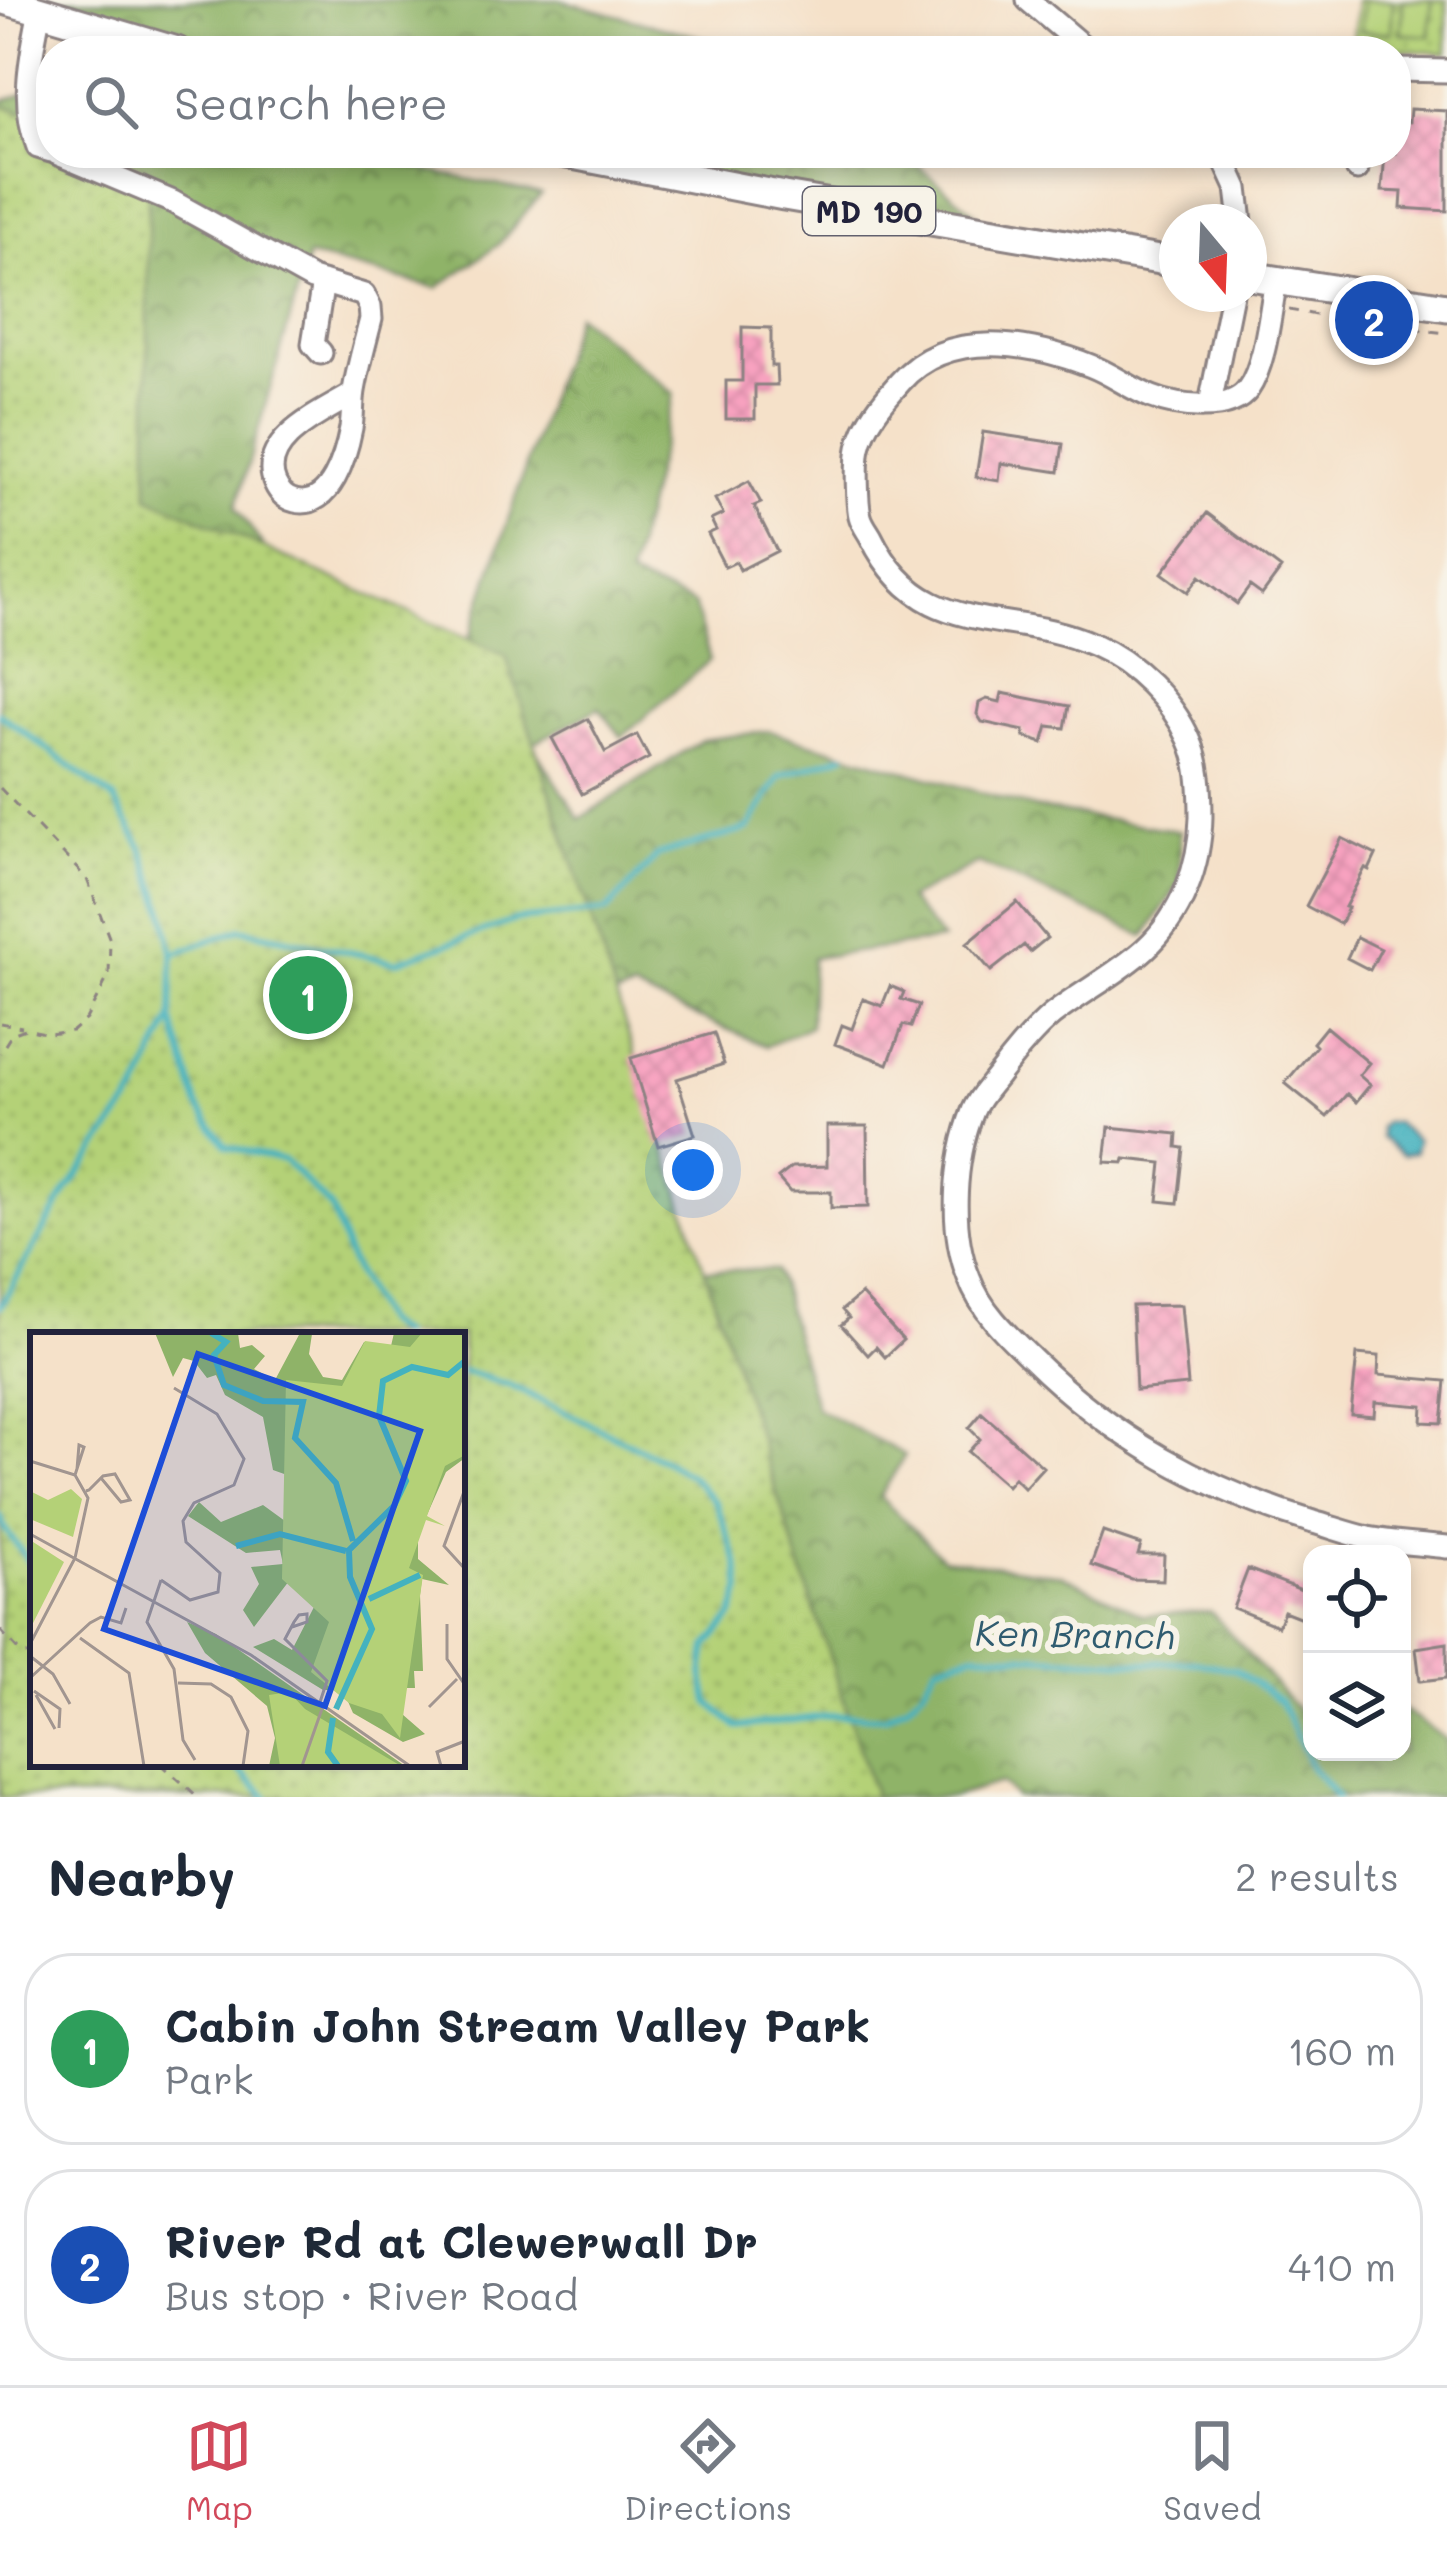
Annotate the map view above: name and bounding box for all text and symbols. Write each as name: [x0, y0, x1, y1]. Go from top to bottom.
search box: [36, 36, 1411, 168]
icon: search: [78, 69, 144, 135]
text: Search here: [174, 73, 448, 131]
road number: MD 190: [803, 187, 935, 235]
north arrow: [1159, 204, 1267, 312]
pin: 2: [1335, 275, 1413, 365]
pin: 1: [269, 950, 347, 1040]
your location: [663, 1140, 723, 1200]
inset map: [30, 1332, 465, 1767]
map controls: [1303, 1545, 1411, 1761]
button: locate: [1303, 1545, 1411, 1653]
water label: Ken Branch: [975, 1608, 1175, 1658]
button: layers: [1303, 1653, 1411, 1761]
text: Nearby: [48, 1842, 235, 1909]
text: 2 results: [1235, 1850, 1399, 1901]
text: Cabin John Stream Valley Park: [165, 1995, 870, 2053]
text: 1: [81, 2024, 99, 2075]
text: 160 m: [1287, 2024, 1396, 2075]
text: Park: [165, 2053, 253, 2104]
text: River Rd at Clewerwall Dr: [165, 2211, 758, 2269]
text: 2: [79, 2240, 101, 2291]
text: 410 m: [1288, 2240, 1396, 2291]
text: Bus stop · River Road: [165, 2269, 578, 2320]
tab: Map: [186, 2413, 253, 2528]
tab: Directions: [624, 2413, 792, 2528]
tab: Saved: [1163, 2413, 1261, 2528]

